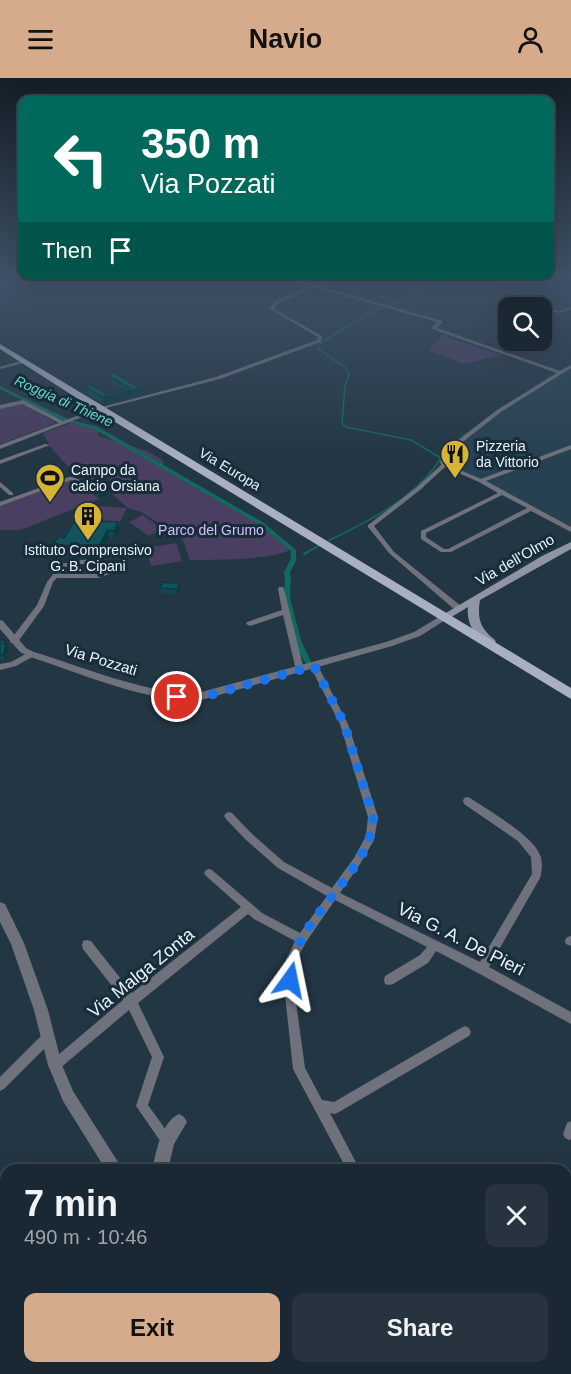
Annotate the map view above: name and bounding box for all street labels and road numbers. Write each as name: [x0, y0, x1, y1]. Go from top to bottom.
street label: Via Europa: [196, 444, 264, 494]
street label: Via dell'Olmo: [473, 530, 557, 589]
street label: Via Pozzati: [63, 640, 139, 679]
street label: Via G. A. De Pieri: [394, 898, 528, 980]
street label: Via Malga Zonta: [84, 923, 199, 1022]

